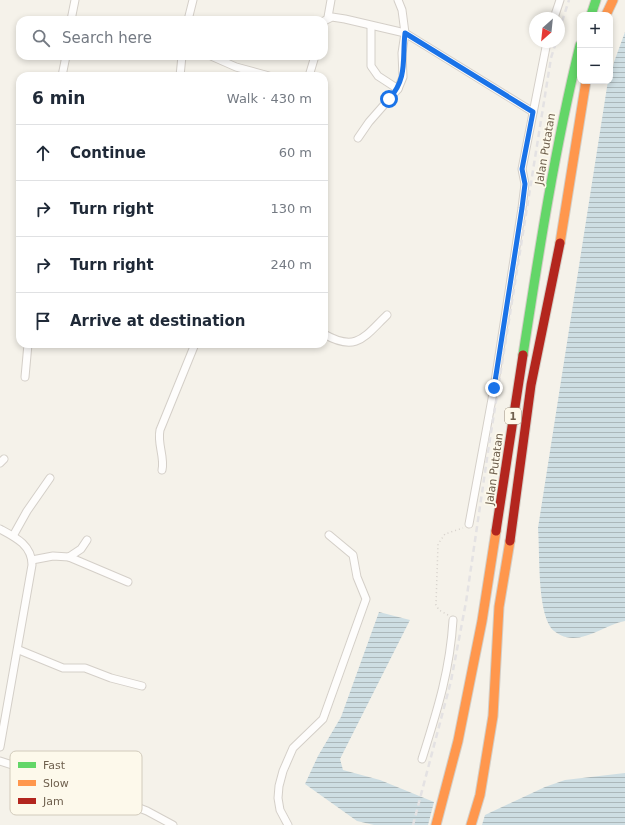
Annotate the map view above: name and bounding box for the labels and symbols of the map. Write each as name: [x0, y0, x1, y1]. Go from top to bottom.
north arrow: [529, 12, 565, 48]
route start: [380, 90, 398, 108]
street label: Jalan Putatan: [533, 112, 558, 187]
route end: [485, 379, 503, 397]
road number: 1: [505, 408, 521, 424]
street label: Jalan Putatan: [483, 432, 506, 507]
legend: [10, 751, 142, 815]
text: Fast: [43, 759, 66, 772]
text: Slow: [43, 777, 69, 790]
text: Jam: [42, 795, 64, 808]

